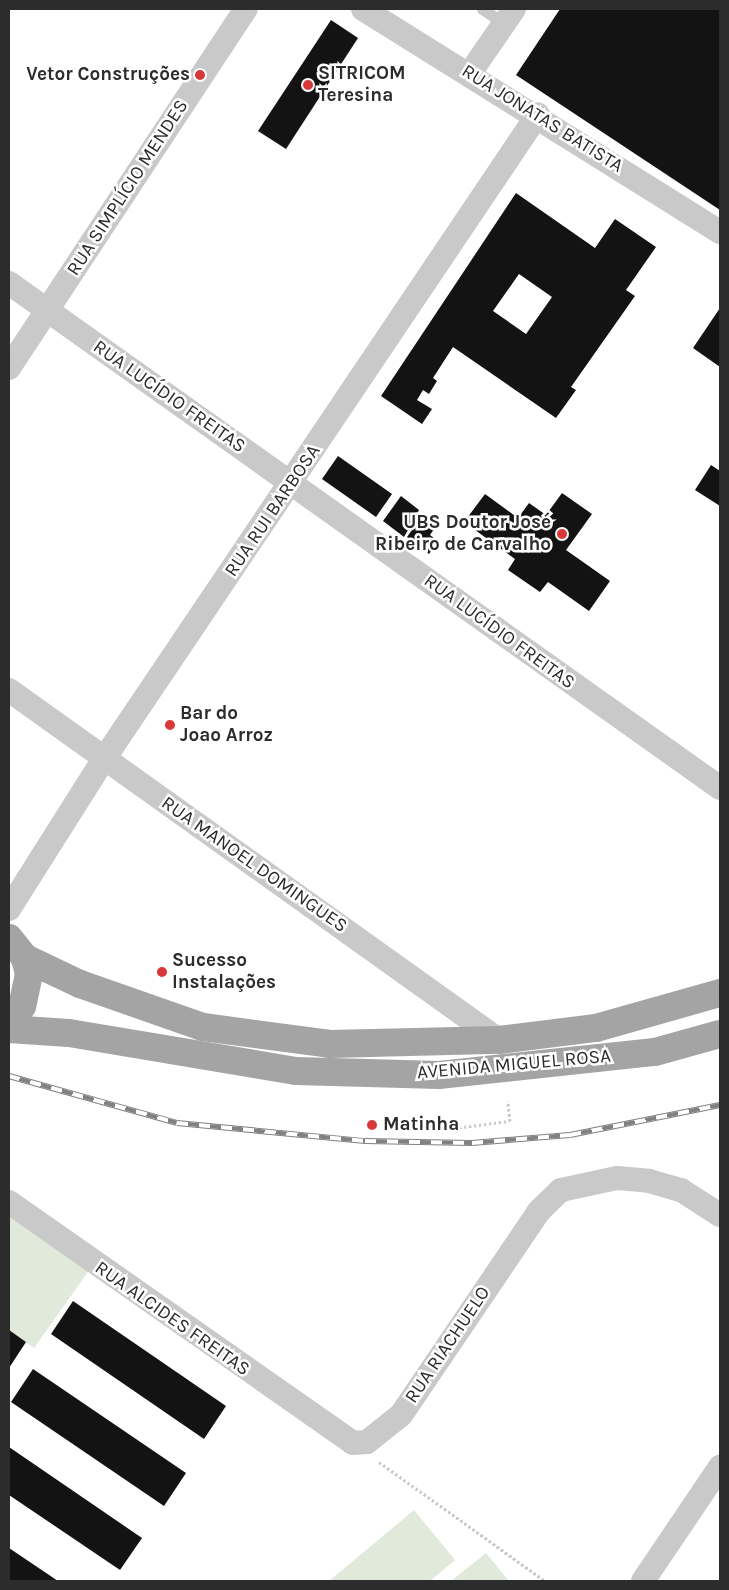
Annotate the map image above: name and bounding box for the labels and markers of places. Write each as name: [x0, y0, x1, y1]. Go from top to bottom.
place label: SITRICOM Teresina: [318, 63, 406, 107]
place label: Vetor Construções: [26, 64, 190, 86]
marker: Vetor Construções: [194, 69, 206, 81]
marker: SITRICOM Teresina: [302, 79, 314, 91]
place label: UBS Doutor José Ribeiro de Carvalho: [375, 512, 551, 556]
marker: UBS Doutor José Ribeiro de Carvalho: [555, 527, 569, 541]
place label: Bar do Joao Arroz: [180, 703, 273, 747]
marker: Bar do Joao Arroz: [164, 719, 176, 731]
place label: Sucesso Instalações: [172, 950, 276, 994]
marker: Sucesso Instalações: [156, 966, 168, 978]
place label: Matinha: [383, 1114, 459, 1136]
marker: Matinha: [365, 1118, 379, 1132]

